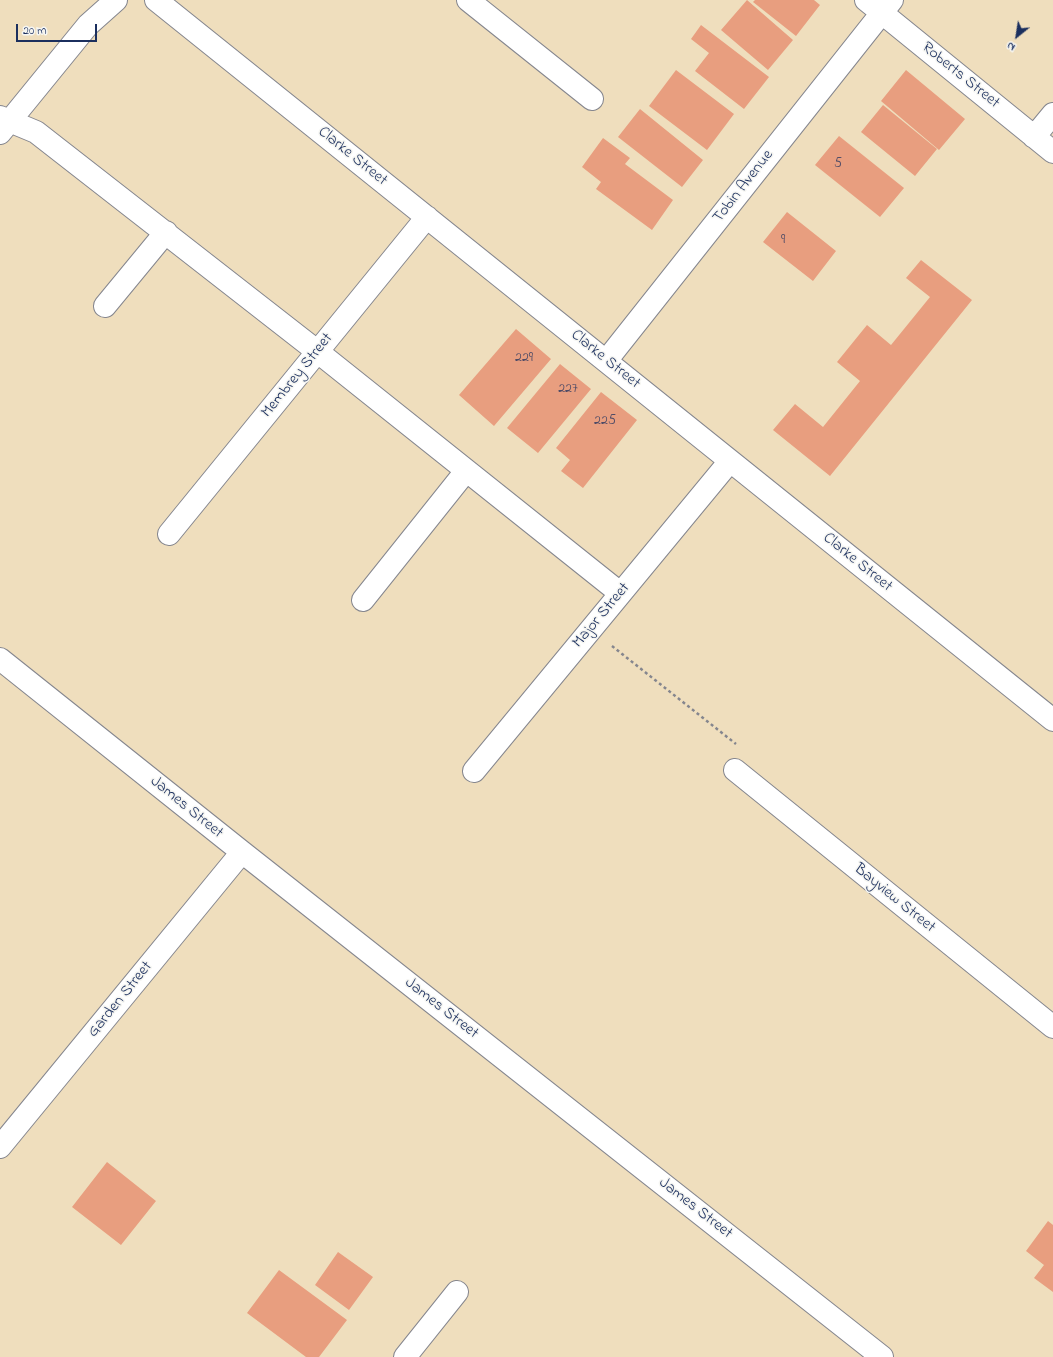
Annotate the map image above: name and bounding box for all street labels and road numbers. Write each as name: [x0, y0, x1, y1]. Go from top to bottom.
street label: Roberts Street: [917, 39, 1003, 113]
street label: Clarke Street: [313, 123, 391, 191]
street label: Tobin Avenue: [710, 147, 778, 227]
street label: Clarke Street: [566, 326, 644, 394]
street label: Membrey Street: [258, 330, 338, 422]
street label: Clarke Street: [818, 529, 896, 597]
street label: Major Street: [569, 580, 635, 652]
street label: James Street: [146, 773, 226, 843]
street label: Bayview Street: [849, 860, 939, 938]
street label: Garden Street: [85, 958, 157, 1042]
street label: James Street: [400, 974, 482, 1044]
street label: James Street: [654, 1174, 736, 1244]

